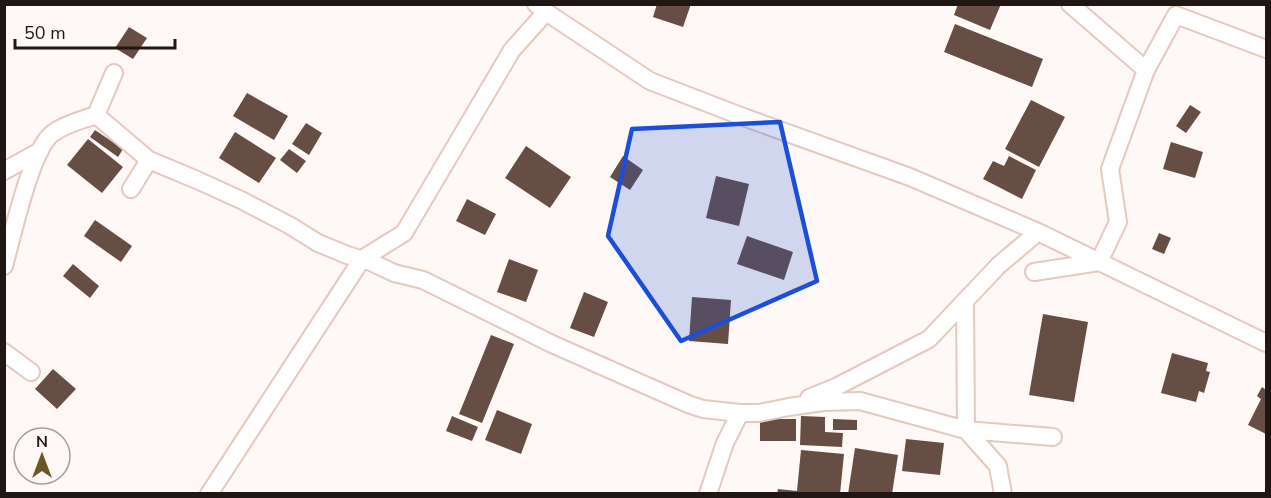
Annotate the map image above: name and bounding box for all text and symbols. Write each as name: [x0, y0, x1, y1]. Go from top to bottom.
scale bar: [15, 12, 176, 50]
text: 50 m: [24, 21, 66, 45]
north arrow: [12, 426, 72, 486]
text: N: [36, 431, 48, 453]

